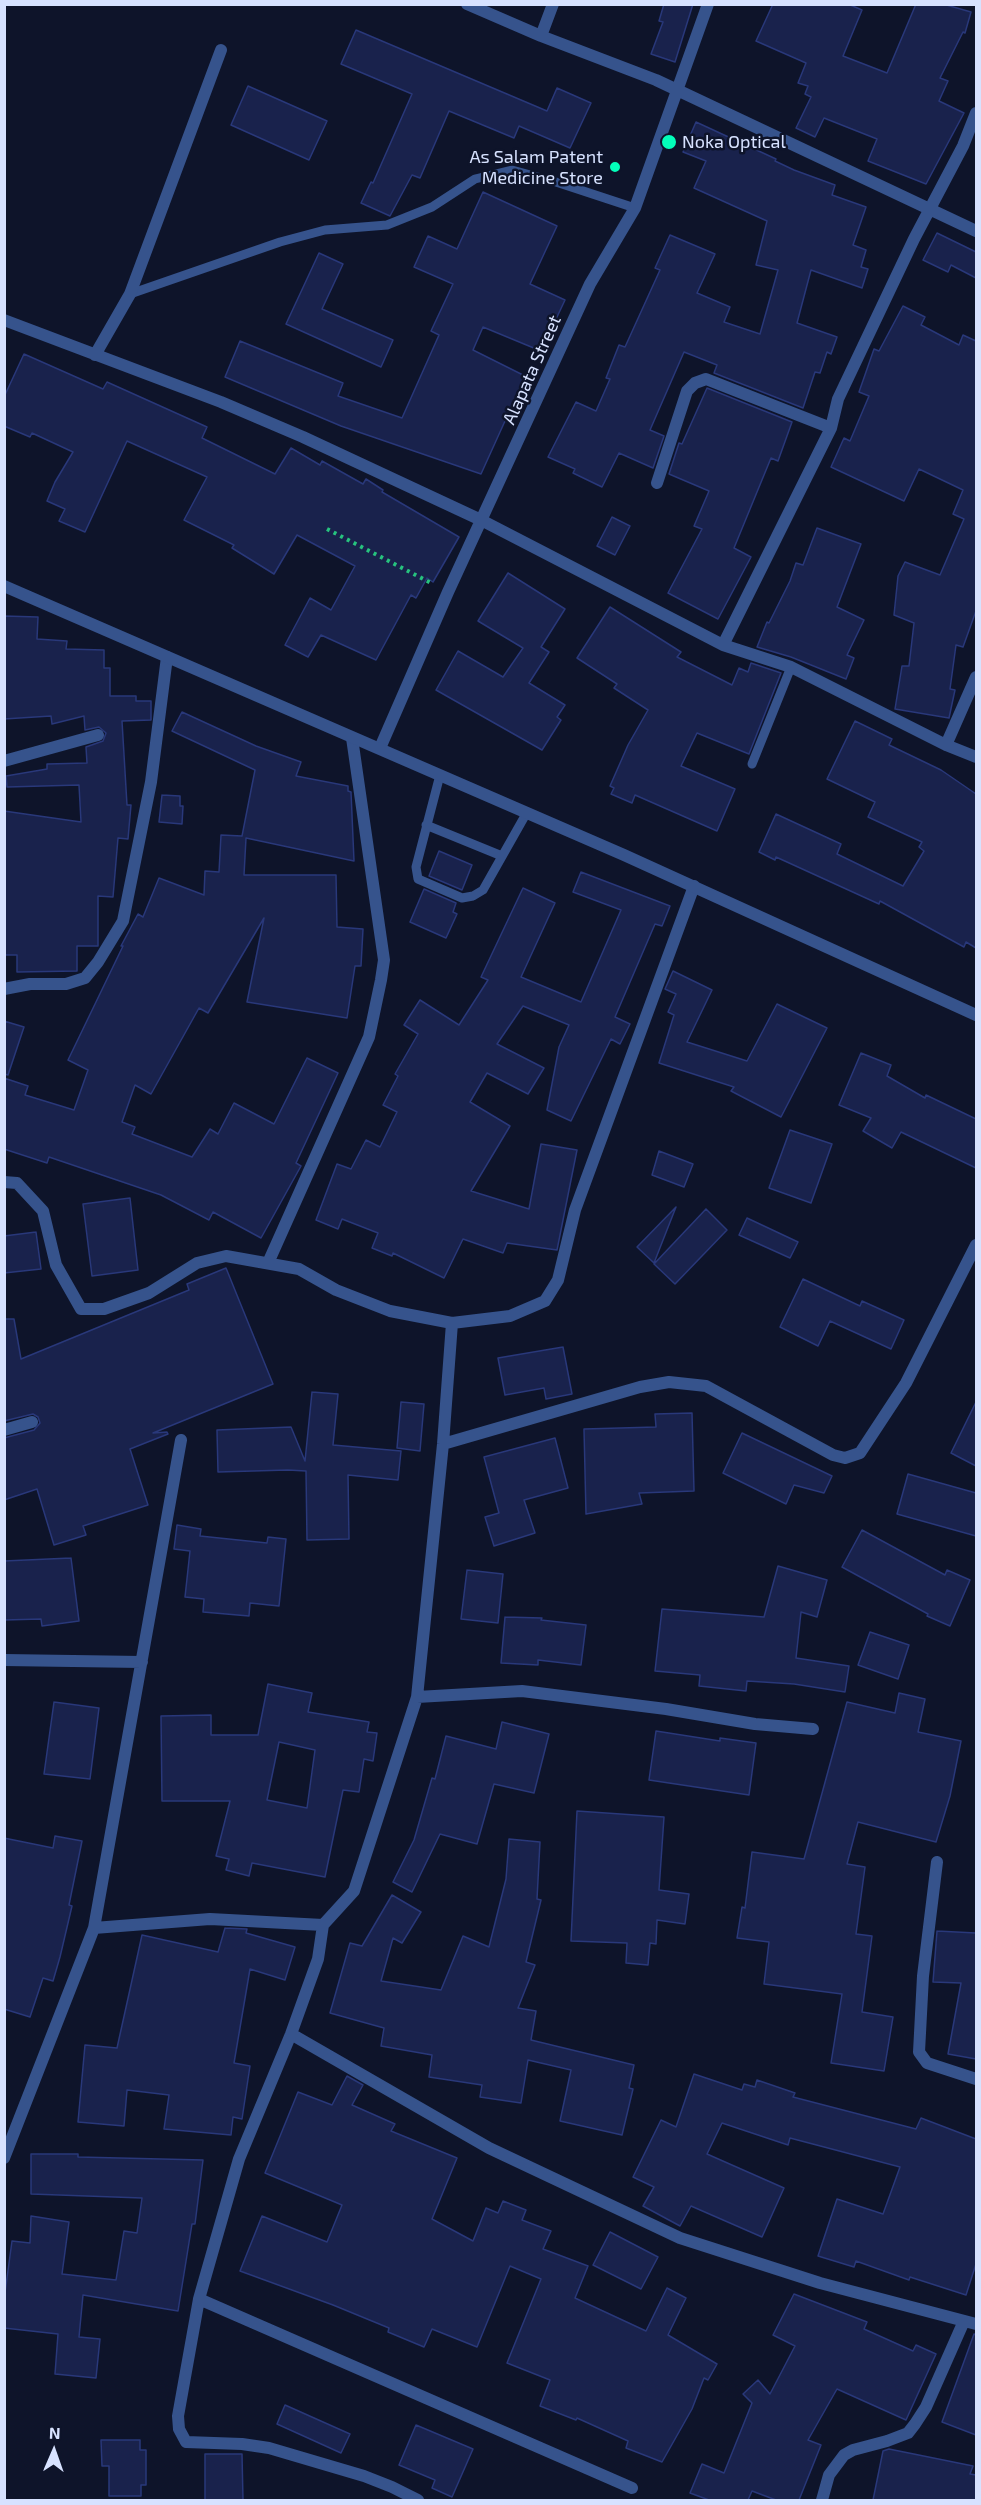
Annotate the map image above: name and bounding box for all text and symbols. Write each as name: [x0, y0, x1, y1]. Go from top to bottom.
place label: Noka Optical: [682, 131, 786, 153]
marker: Noka Optical: [660, 133, 678, 151]
place label: As Salam Patent Medicine Store: [469, 146, 603, 188]
marker: As Salam Patent Medicine Store: [608, 160, 622, 174]
street label: Alapata Street: [498, 312, 566, 428]
north arrow: [24, 2421, 84, 2481]
text: N: [49, 2423, 61, 2442]

